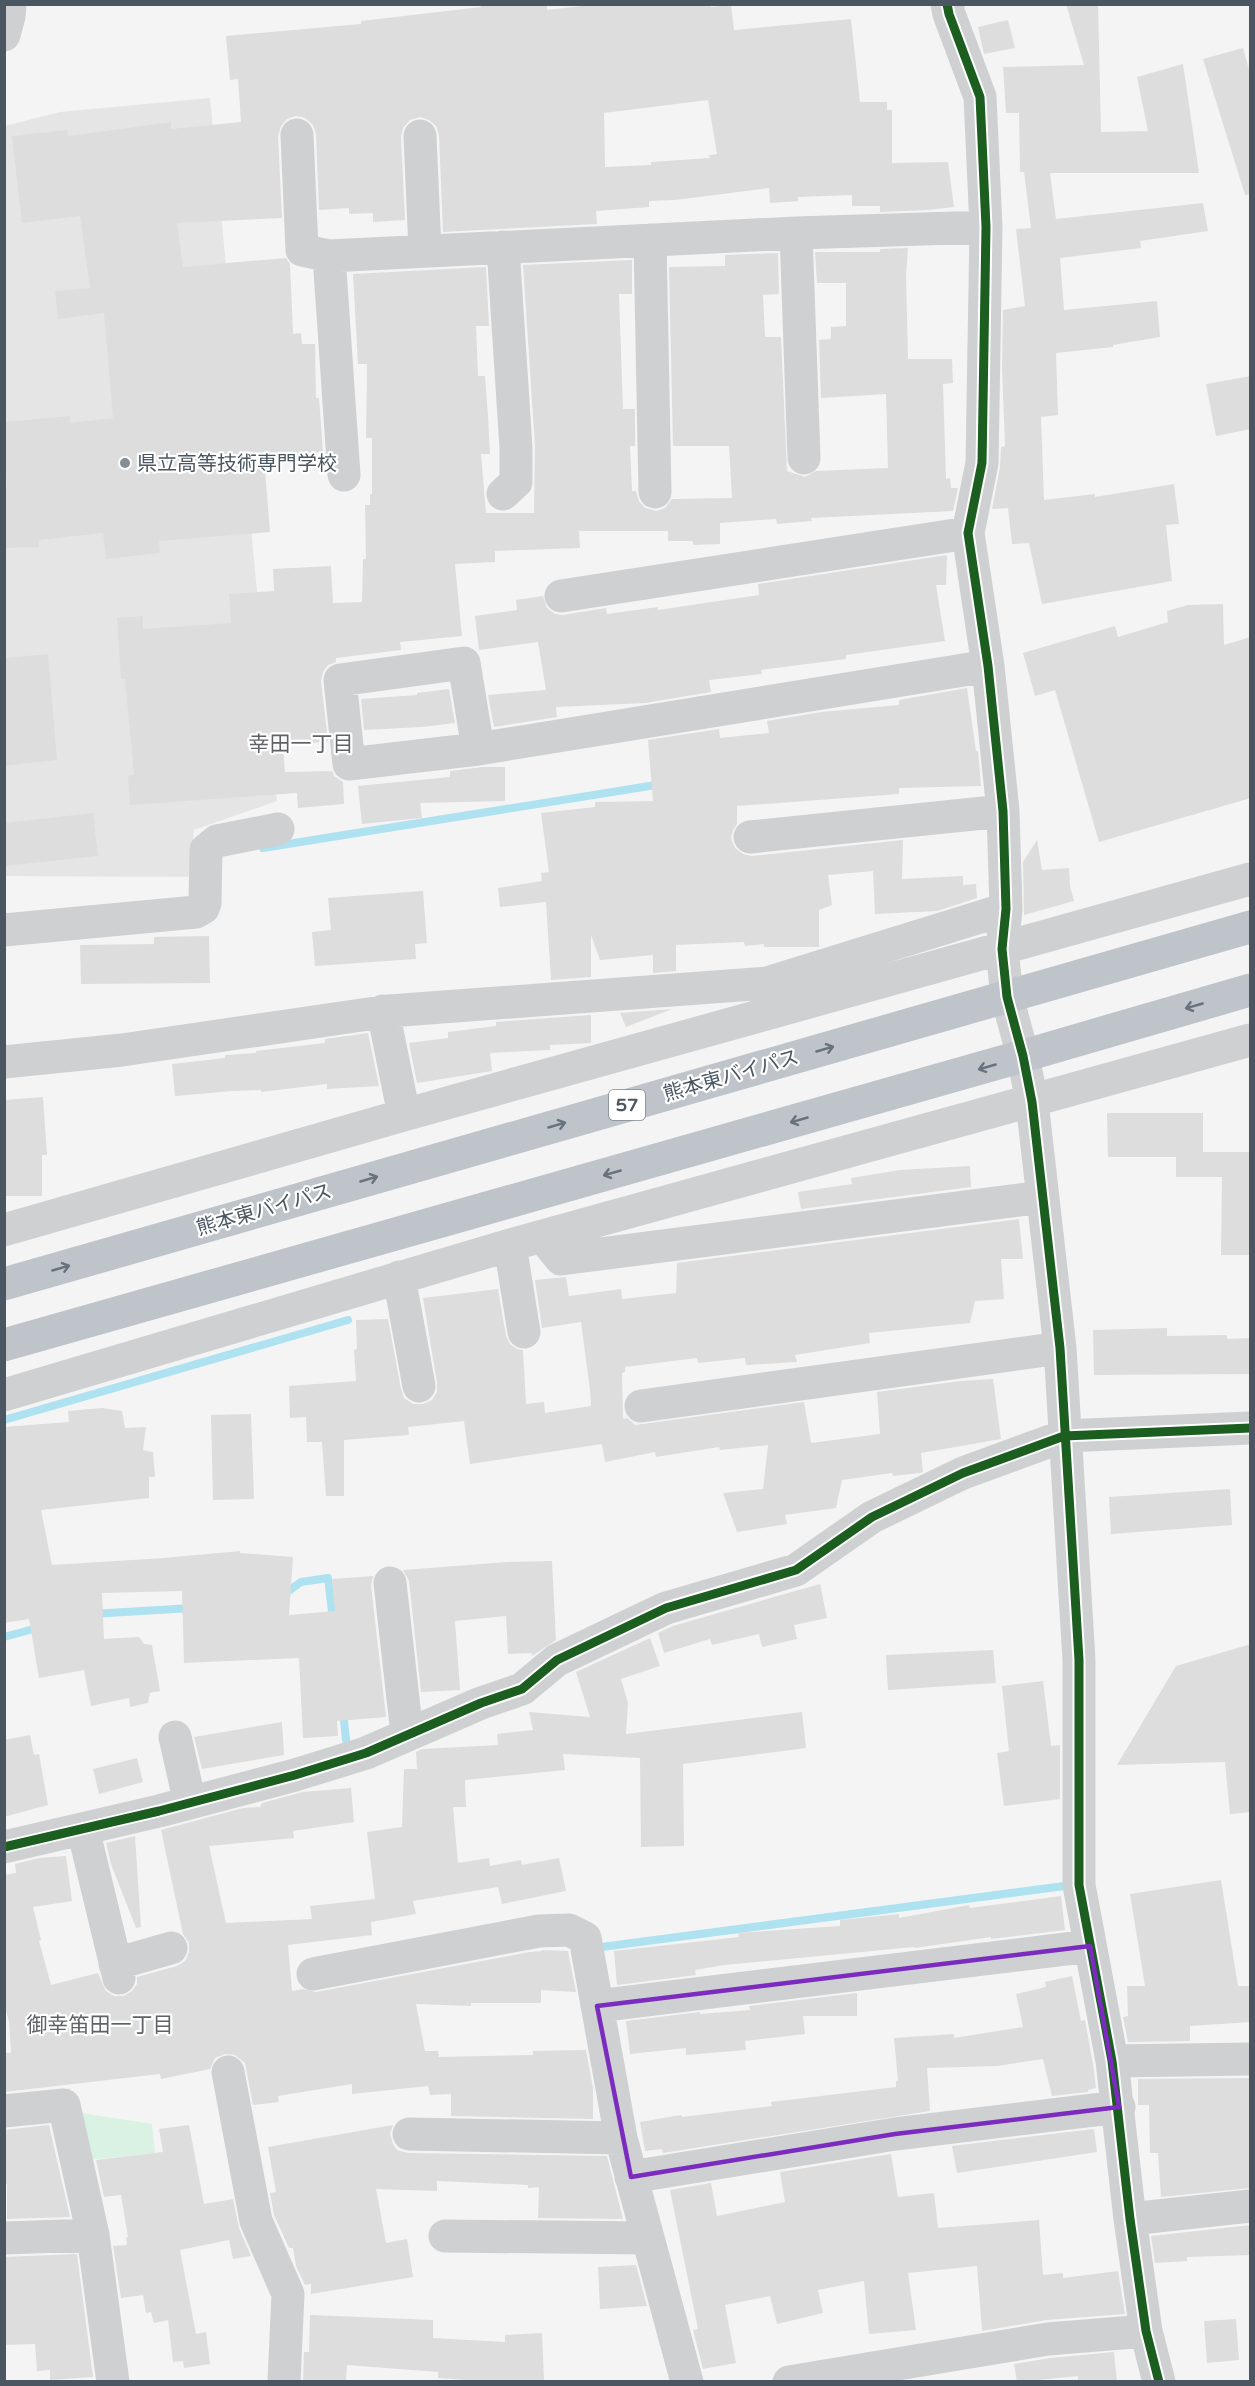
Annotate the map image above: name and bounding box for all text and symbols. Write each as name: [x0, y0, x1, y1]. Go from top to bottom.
place label: 県立高等技術専門学校: [137, 452, 337, 476]
marker: 県立高等技術専門学校: [118, 456, 132, 470]
district label: 幸田一丁目: [249, 732, 354, 757]
one-way arrow: [1185, 1001, 1204, 1012]
one-way arrow: [815, 1043, 834, 1054]
street label: 熊本東バイパス: [661, 1045, 802, 1107]
one-way arrow: [978, 1061, 997, 1073]
road number: 57: [609, 1090, 645, 1120]
one-way arrow: [790, 1115, 809, 1126]
one-way arrow: [547, 1119, 566, 1131]
one-way arrow: [603, 1168, 622, 1179]
one-way arrow: [359, 1173, 378, 1184]
street label: 熊本東バイパス: [194, 1179, 335, 1241]
one-way arrow: [51, 1262, 70, 1273]
district label: 御幸笛田一丁目: [27, 2013, 174, 2038]

